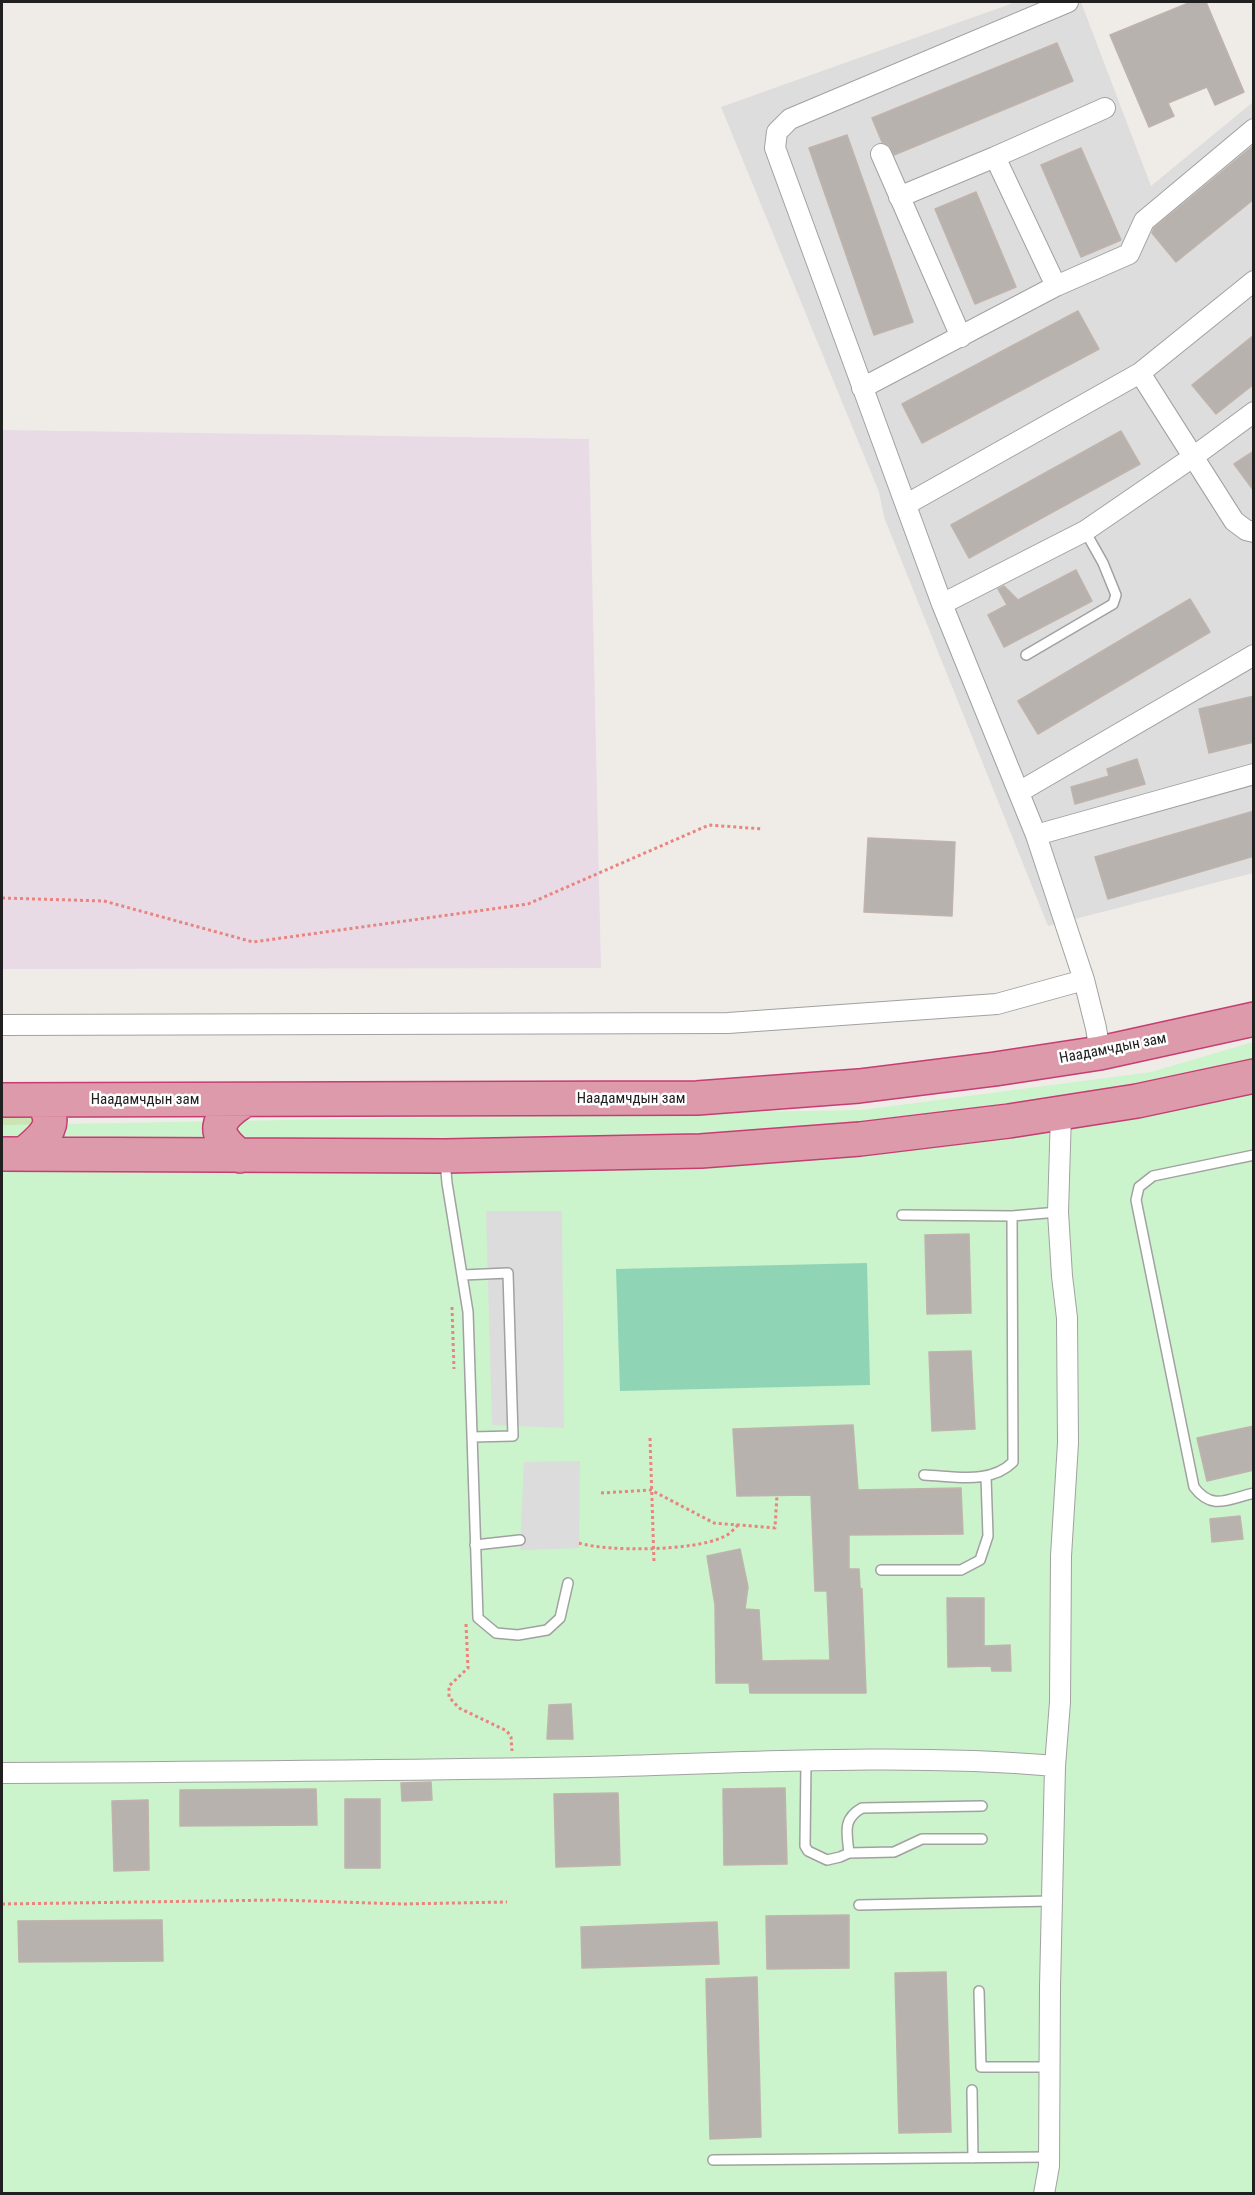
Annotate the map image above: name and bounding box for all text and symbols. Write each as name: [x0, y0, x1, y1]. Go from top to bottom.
street label: Наадамчдын зам: [1058, 1030, 1168, 1068]
street label: Наадамчдын зам: [577, 1090, 685, 1108]
street label: Наадамчдын зам: [91, 1091, 199, 1109]

